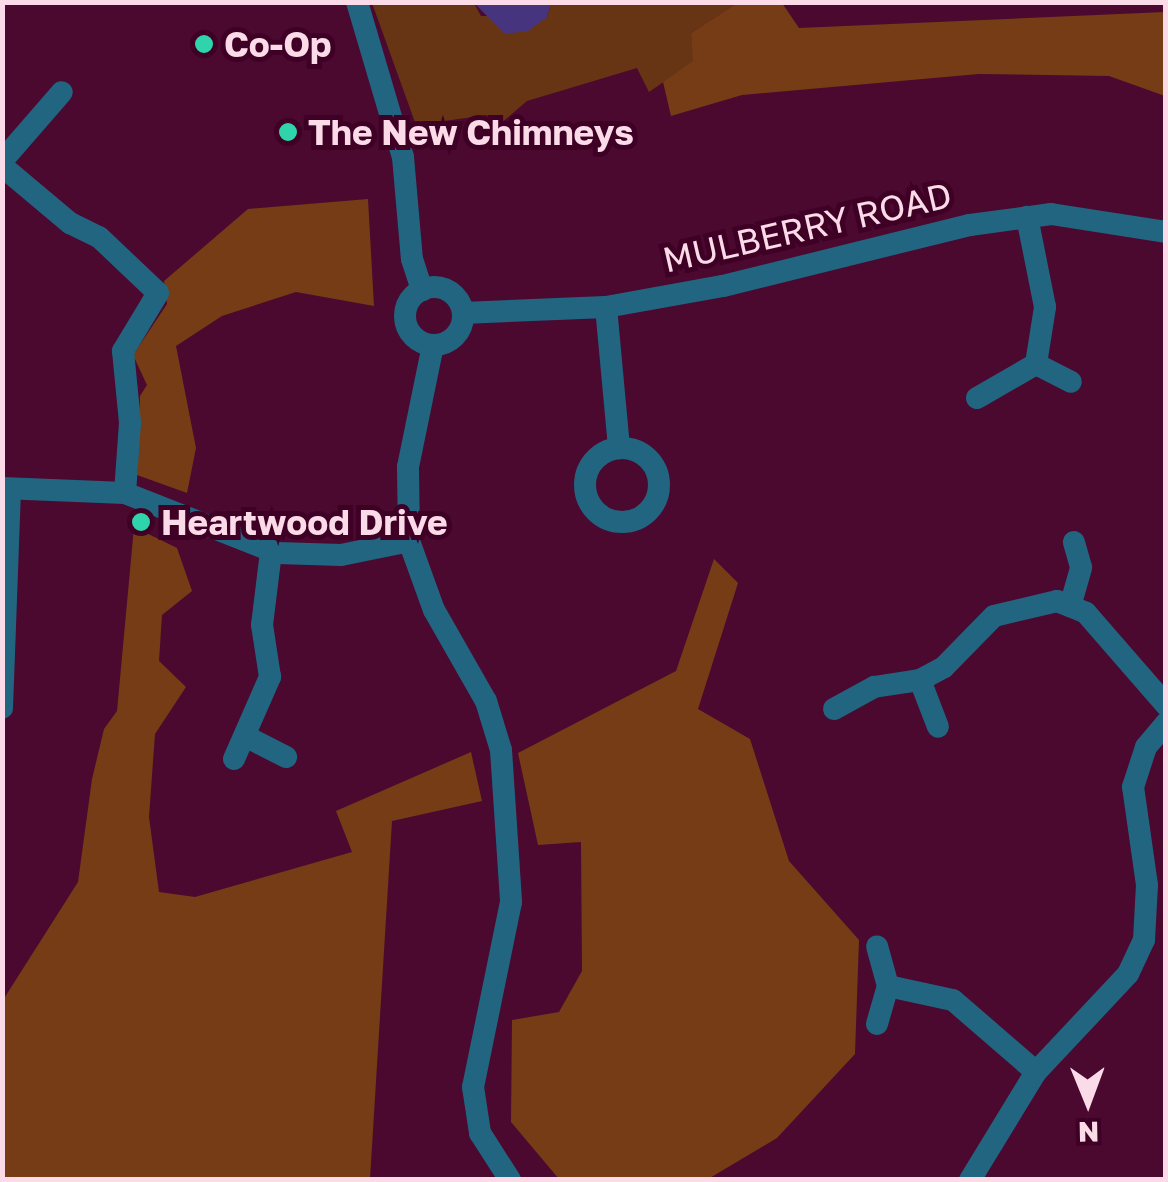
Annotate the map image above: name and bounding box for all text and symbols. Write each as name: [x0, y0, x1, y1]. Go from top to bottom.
place label: Co-Op: [224, 23, 332, 65]
marker: Co-Op: [193, 33, 215, 55]
place label: The New Chimneys: [308, 111, 634, 153]
marker: The New Chimneys: [277, 121, 299, 143]
street label: MULBERRY ROAD: [659, 173, 955, 281]
place label: Heartwood Drive: [161, 501, 448, 543]
marker: Heartwood Drive: [130, 511, 152, 533]
north arrow: [1038, 1052, 1138, 1152]
text: N: [1078, 1116, 1099, 1149]

